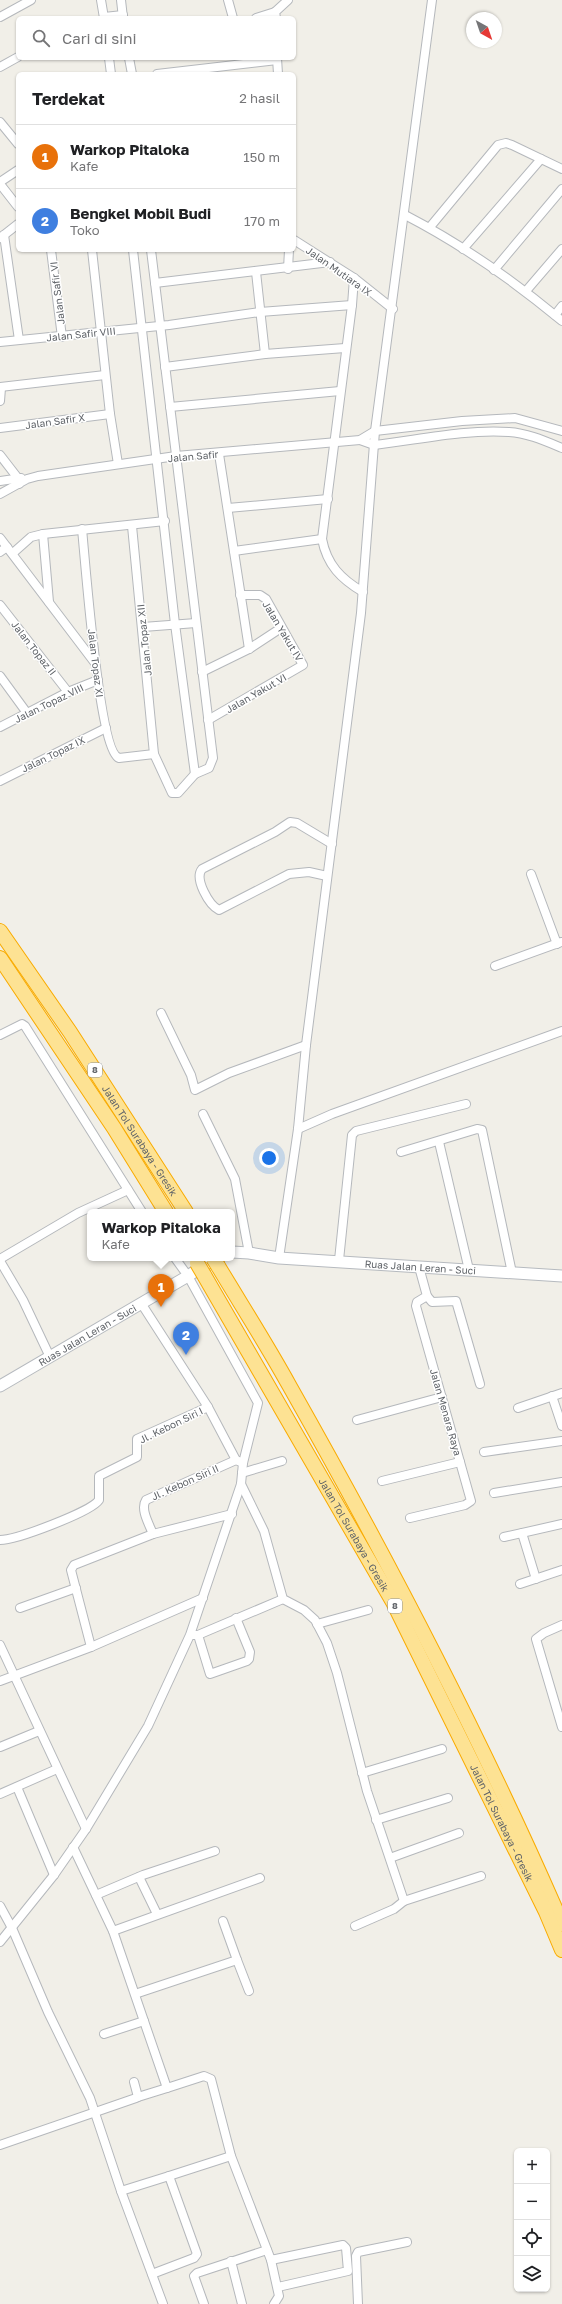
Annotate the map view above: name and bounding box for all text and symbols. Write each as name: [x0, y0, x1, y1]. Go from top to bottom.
north arrow: [466, 12, 502, 48]
search box: [16, 16, 296, 60]
icon: search: [30, 27, 52, 49]
text: Cari di sini: [62, 29, 137, 47]
text: Terdekat: [32, 88, 105, 109]
text: 2 hasil: [239, 90, 280, 106]
text: Warkop Pitaloka: [70, 140, 189, 158]
text: 1: [42, 149, 48, 165]
text: 150 m: [243, 149, 280, 165]
text: Kafe: [70, 158, 98, 174]
text: Bengkel Mobil Budi: [70, 204, 211, 222]
text: 2: [41, 213, 49, 229]
text: 170 m: [244, 213, 280, 229]
text: Toko: [70, 222, 100, 238]
street label: Jalan Mutiara IX: [304, 244, 374, 298]
street label: Jalan Safir VI: [47, 261, 67, 325]
street label: Jalan Safir VIII: [46, 324, 116, 344]
street label: Jalan Safir X: [24, 411, 86, 431]
street label: Jalan Safir: [167, 448, 219, 464]
street label: Jalan Yakut IV: [260, 599, 306, 663]
street label: Jalan Topaz XII: [134, 603, 154, 677]
street label: Jalan Topaz II: [9, 618, 59, 678]
street label: Jalan Topaz XI: [86, 628, 106, 698]
street label: Jalan Yakut VI: [224, 671, 288, 715]
street label: Jalan Topaz VIII: [12, 681, 86, 725]
street label: Jalan Topaz IX: [19, 733, 87, 775]
road number: 8: [88, 1063, 102, 1077]
street label: Jalan Tol Surabaya - Gresik: [100, 1083, 180, 1198]
your location: [259, 1148, 279, 1168]
popup: [87, 1209, 235, 1261]
text: Warkop Pitaloka: [101, 1218, 221, 1236]
text: Kafe: [101, 1236, 130, 1252]
street label: Ruas Jalan Leran - Suci: [364, 1257, 476, 1277]
pin: 1: [148, 1274, 174, 1307]
street label: Ruas Jalan Leran - Suci: [36, 1302, 138, 1368]
pin: 2: [173, 1322, 199, 1355]
street label: Jalan Menara Raya: [428, 1367, 464, 1457]
street label: Jl. Kebon Siri I: [137, 1404, 205, 1446]
street label: Jl. Kebon Siri II: [149, 1462, 221, 1502]
street label: Jalan Tol Surabaya - Gresik: [317, 1476, 392, 1594]
road number: 8: [388, 1599, 402, 1613]
street label: Jalan Tol Surabaya - Gresik: [468, 1762, 536, 1884]
map controls: [514, 2148, 550, 2292]
button: +: [514, 2148, 550, 2184]
button: −: [514, 2184, 550, 2220]
button: locate: [514, 2220, 550, 2256]
button: layers: [514, 2256, 550, 2292]

